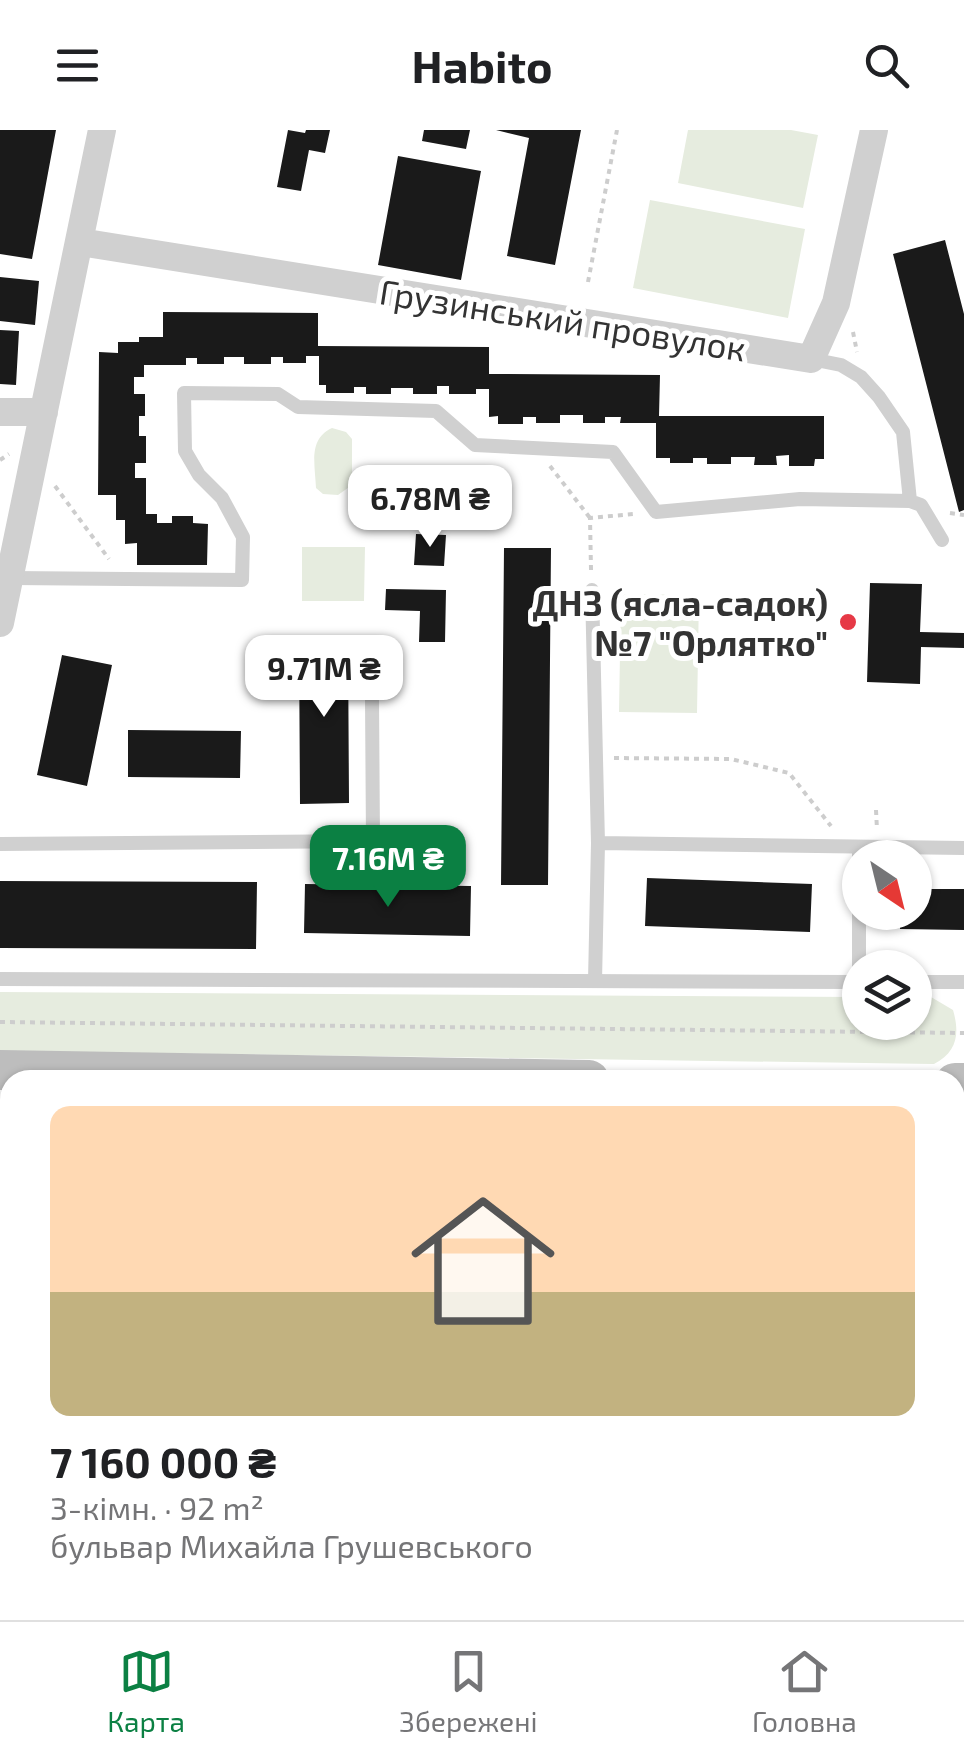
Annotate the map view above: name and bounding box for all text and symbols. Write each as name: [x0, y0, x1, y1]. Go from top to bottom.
icon: menu: [50, 38, 105, 93]
text: Habito: [412, 38, 552, 92]
icon: search: [859, 38, 914, 93]
street label: Грузинський провулок: [377, 269, 749, 370]
pin: 6.78M ₴: [338, 465, 522, 550]
text: 6.78M ₴: [370, 478, 490, 516]
place label: ДНЗ (ясла-садок) №7 "Орлятко": [532, 581, 828, 663]
marker: ДНЗ (ясла-садок) №7 "Орлятко": [837, 611, 859, 633]
pin: 9.71M ₴: [232, 635, 416, 720]
text: 9.71M ₴: [267, 648, 381, 686]
pin: 7.16M ₴: [296, 825, 480, 910]
text: 7.16M ₴: [332, 838, 444, 876]
north arrow: [842, 840, 932, 930]
map controls: [842, 840, 932, 1040]
button: layers: [842, 950, 932, 1040]
icon: home: [393, 1171, 573, 1351]
text: 7 160 000 ₴: [50, 1436, 276, 1486]
text: 3-кімн. · 92 m²: [50, 1488, 264, 1526]
text: бульвар Михайла Грушевського: [50, 1526, 533, 1564]
tab: Карта: [107, 1644, 185, 1738]
tab: Збережені: [399, 1644, 538, 1738]
tab: Головна: [752, 1644, 857, 1738]

